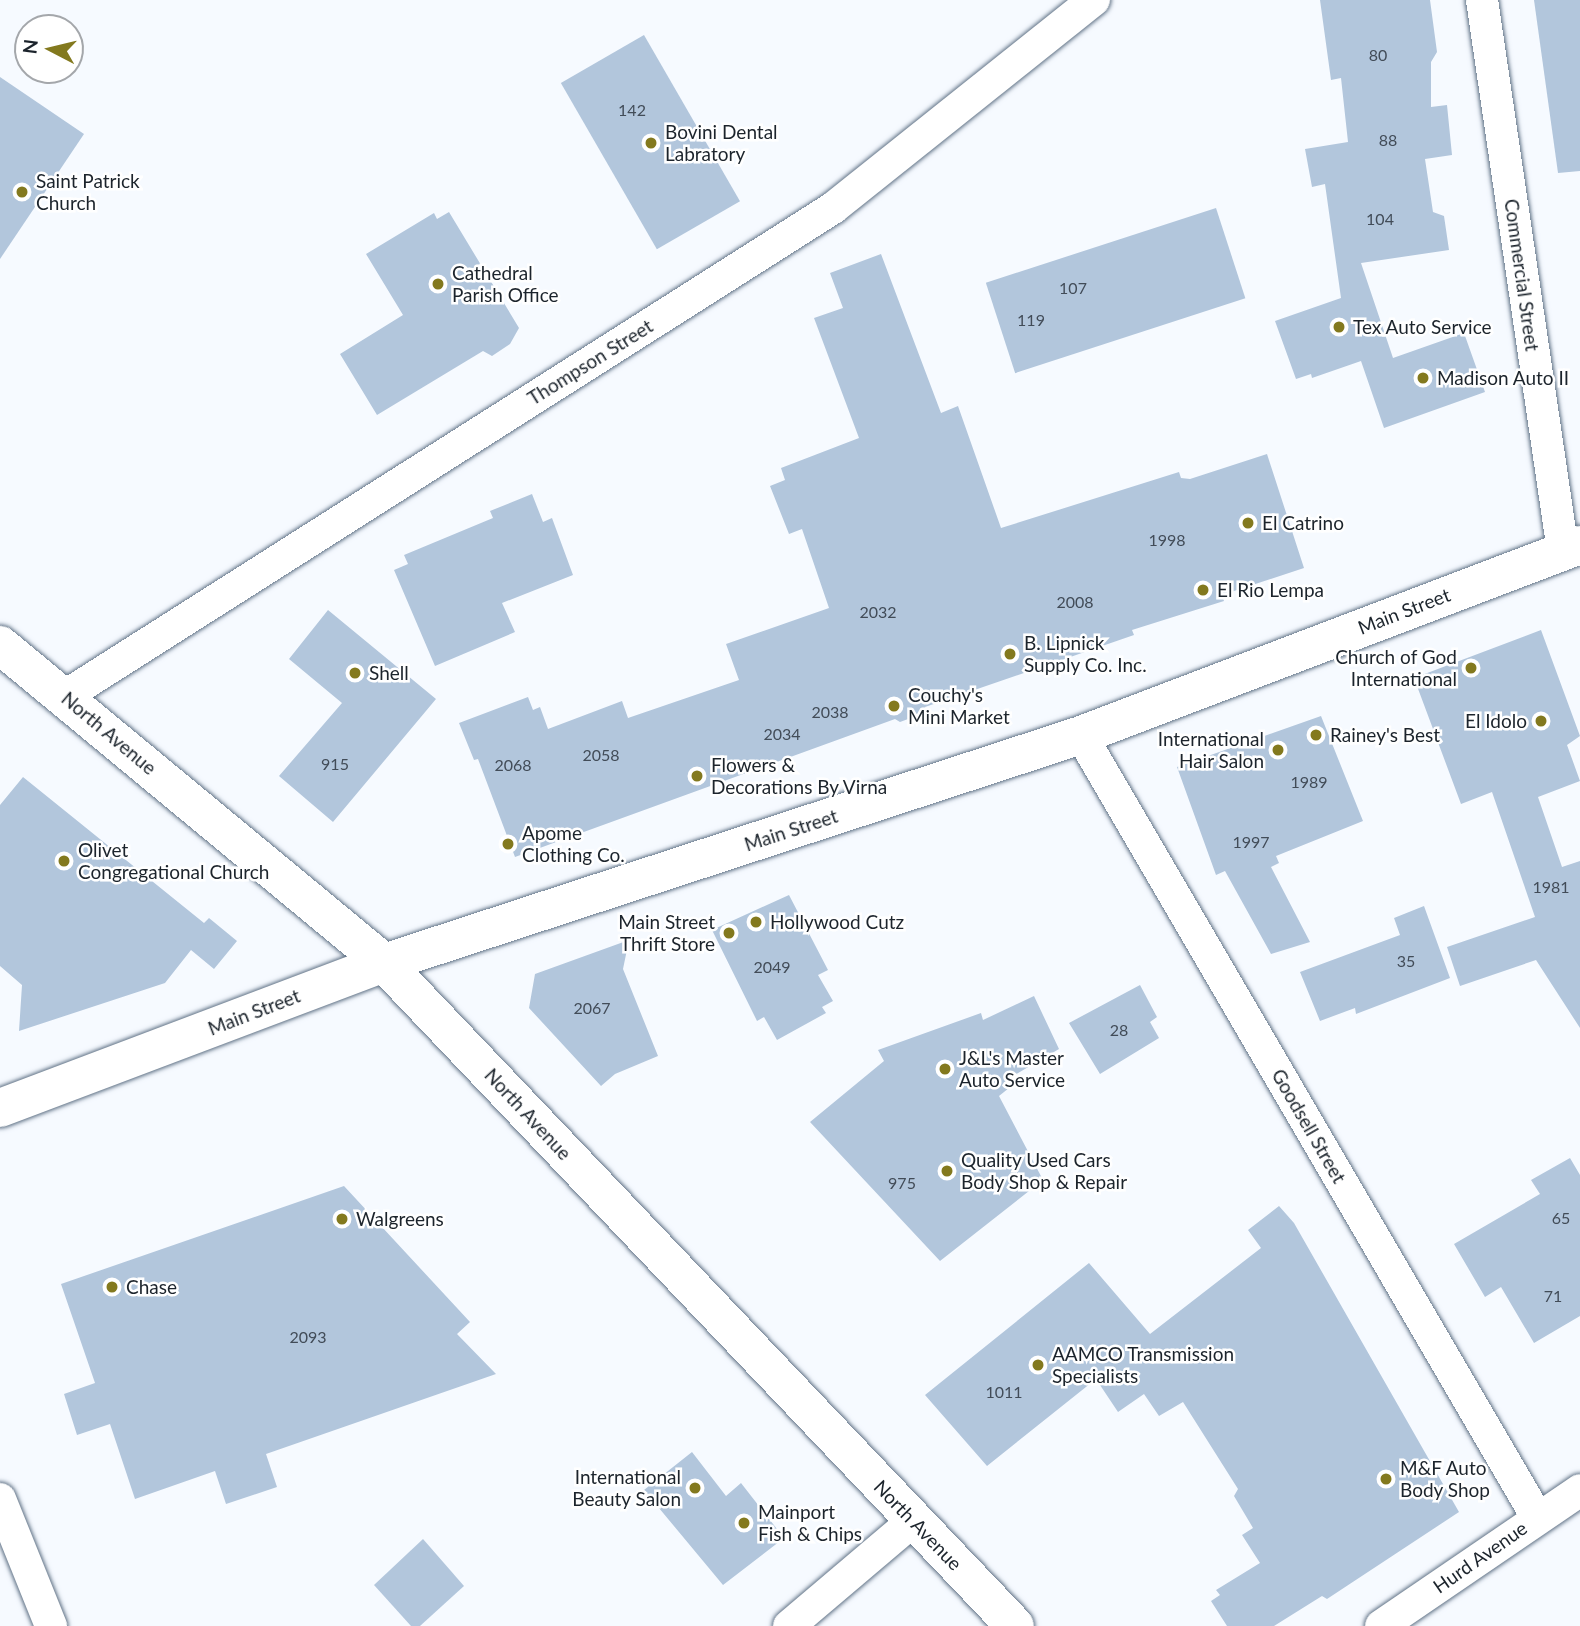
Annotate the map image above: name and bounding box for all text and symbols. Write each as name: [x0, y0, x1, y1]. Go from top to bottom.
north arrow: [14, 14, 84, 84]
text: N: [17, 38, 42, 55]
house number: 80: [1369, 45, 1387, 65]
house number: 142: [618, 100, 646, 120]
place label: Bovini Dental Labratory: [665, 121, 778, 165]
house number: 88: [1379, 130, 1397, 150]
marker: Bovini Dental Labratory: [643, 135, 659, 151]
place label: Saint Patrick Church: [36, 170, 140, 214]
marker: Saint Patrick Church: [14, 184, 30, 200]
street label: Commercial Street: [1500, 197, 1544, 353]
house number: 104: [1366, 209, 1394, 229]
place label: Cathedral Parish Office: [452, 262, 559, 306]
marker: Cathedral Parish Office: [430, 276, 446, 292]
house number: 107: [1059, 278, 1087, 298]
house number: 119: [1017, 310, 1045, 330]
street label: Thompson Street: [523, 314, 657, 410]
place label: Tex Auto Service: [1353, 316, 1492, 338]
marker: Tex Auto Service: [1331, 319, 1347, 335]
place label: Madison Auto II: [1437, 367, 1570, 389]
marker: Madison Auto II: [1415, 370, 1431, 386]
place label: El Catrino: [1262, 512, 1344, 534]
marker: El Catrino: [1240, 515, 1256, 531]
house number: 1998: [1148, 530, 1186, 550]
place label: El Rio Lempa: [1217, 579, 1324, 601]
marker: El Rio Lempa: [1195, 582, 1211, 598]
street label: Main Street: [1355, 583, 1453, 639]
house number: 2008: [1056, 592, 1094, 612]
house number: 2032: [859, 602, 897, 622]
place label: B. Lipnick Supply Co. Inc.: [1024, 632, 1147, 676]
marker: B. Lipnick Supply Co. Inc.: [1002, 646, 1018, 662]
place label: Church of God International: [1335, 646, 1457, 690]
marker: Church of God International: [1463, 660, 1479, 676]
place label: Shell: [369, 662, 409, 684]
marker: Shell: [347, 665, 363, 681]
place label: Couchy's Mini Market: [908, 684, 1010, 728]
street label: North Avenue: [57, 687, 161, 779]
marker: Couchy's Mini Market: [886, 698, 902, 714]
house number: 2038: [811, 702, 849, 722]
place label: El Idolo: [1465, 710, 1527, 732]
marker: El Idolo: [1533, 713, 1549, 729]
house number: 2034: [763, 724, 801, 744]
place label: Rainey's Best: [1330, 724, 1440, 746]
marker: Rainey's Best: [1308, 727, 1324, 743]
place label: International Hair Salon: [1158, 728, 1264, 772]
marker: International Hair Salon: [1270, 742, 1286, 758]
house number: 2058: [582, 745, 620, 765]
house number: 915: [321, 754, 349, 774]
place label: Flowers & Decorations By Virna: [711, 754, 888, 798]
house number: 2068: [494, 755, 532, 775]
marker: Flowers & Decorations By Virna: [689, 768, 705, 784]
house number: 1989: [1290, 772, 1328, 792]
street label: Main Street: [741, 804, 841, 856]
place label: Apome Clothing Co.: [522, 822, 625, 866]
house number: 1997: [1232, 832, 1270, 852]
marker: Apome Clothing Co.: [500, 836, 516, 852]
place label: Olivet Congregational Church: [78, 839, 269, 883]
marker: Olivet Congregational Church: [56, 853, 72, 869]
house number: 1981: [1532, 877, 1570, 897]
place label: Main Street Thrift Store: [618, 911, 715, 955]
place label: Hollywood Cutz: [770, 911, 904, 933]
marker: Hollywood Cutz: [748, 914, 764, 930]
marker: Main Street Thrift Store: [721, 925, 737, 941]
house number: 35: [1397, 951, 1415, 971]
house number: 2049: [753, 957, 791, 977]
street label: Main Street: [205, 984, 303, 1040]
house number: 2067: [573, 998, 611, 1018]
house number: 28: [1110, 1020, 1128, 1040]
place label: J&L's Master Auto Service: [959, 1047, 1065, 1091]
marker: J&L's Master Auto Service: [937, 1061, 953, 1077]
street label: North Avenue: [480, 1063, 576, 1165]
street label: Goodsell Street: [1267, 1065, 1351, 1187]
place label: Quality Used Cars Body Shop & Repair: [961, 1149, 1128, 1193]
marker: Quality Used Cars Body Shop & Repair: [939, 1163, 955, 1179]
house number: 975: [888, 1173, 916, 1193]
place label: Walgreens: [356, 1208, 444, 1230]
house number: 65: [1552, 1208, 1570, 1228]
marker: Walgreens: [334, 1211, 350, 1227]
place label: Chase: [126, 1276, 177, 1298]
marker: Chase: [104, 1279, 120, 1295]
house number: 71: [1544, 1286, 1562, 1306]
house number: 2093: [289, 1327, 327, 1347]
place label: AAMCO Transmission Specialists: [1052, 1343, 1235, 1387]
marker: AAMCO Transmission Specialists: [1030, 1357, 1046, 1373]
house number: 1011: [985, 1382, 1023, 1402]
place label: M&F Auto Body Shop: [1400, 1457, 1490, 1501]
place label: International Beauty Salon: [572, 1466, 681, 1510]
marker: M&F Auto Body Shop: [1378, 1471, 1394, 1487]
street label: North Avenue: [869, 1475, 967, 1575]
marker: International Beauty Salon: [687, 1480, 703, 1496]
place label: Mainport Fish & Chips: [758, 1501, 862, 1545]
marker: Mainport Fish & Chips: [736, 1515, 752, 1531]
street label: Hurd Avenue: [1428, 1516, 1532, 1598]

